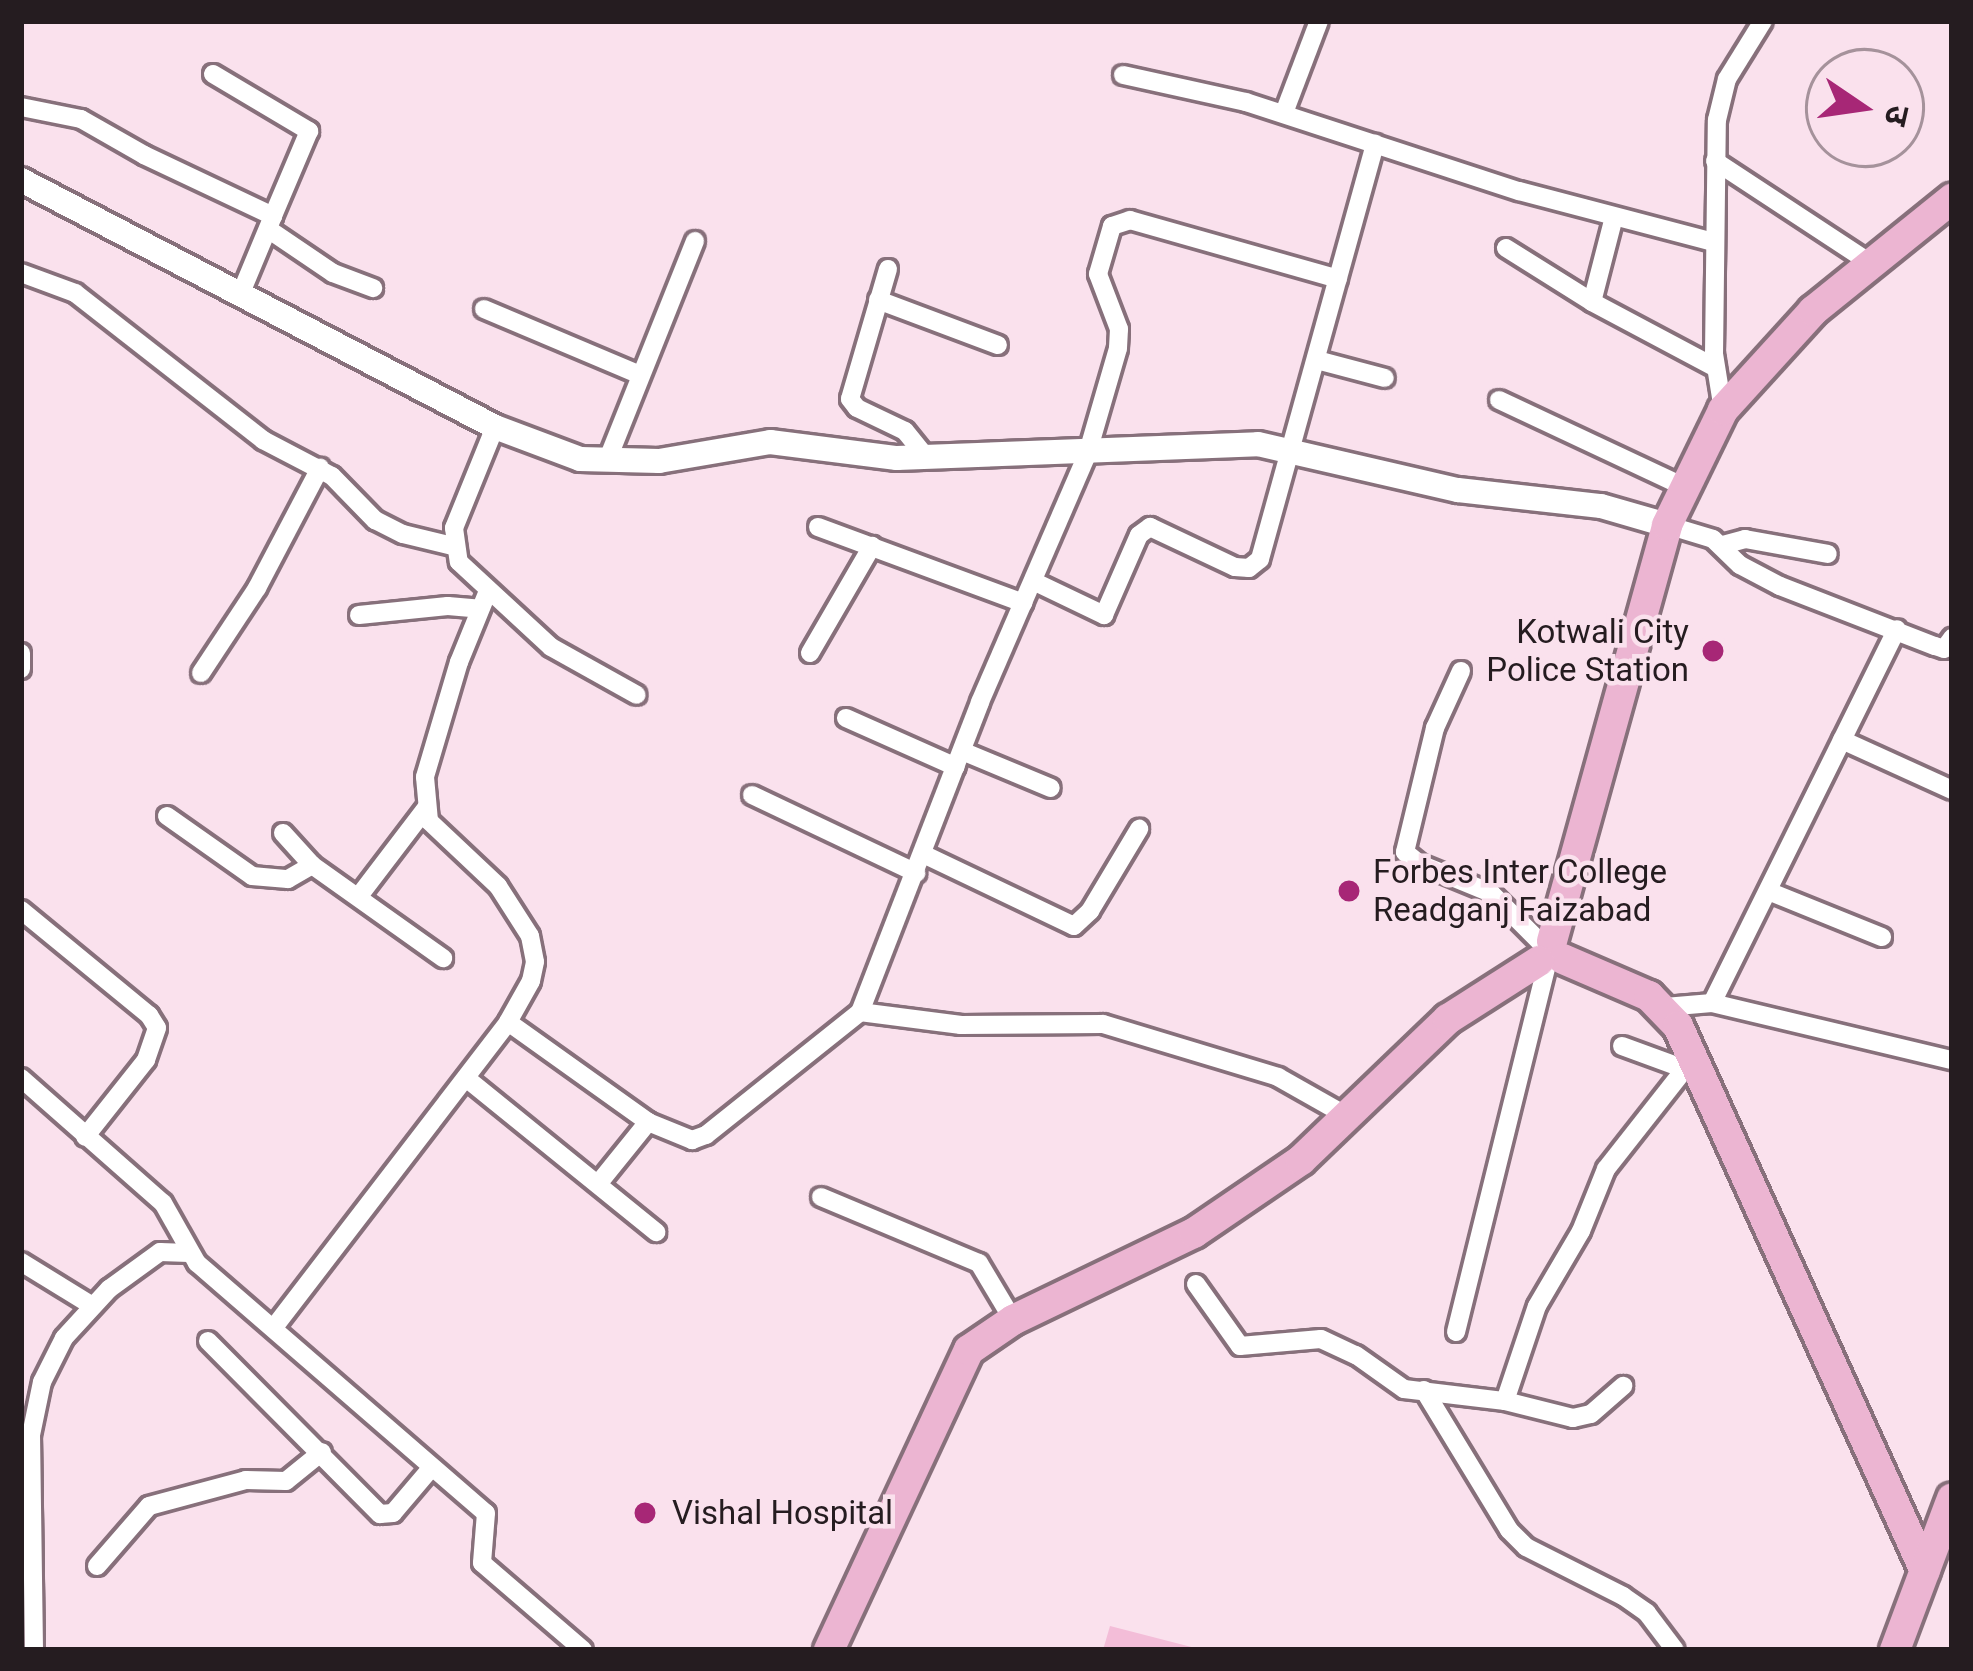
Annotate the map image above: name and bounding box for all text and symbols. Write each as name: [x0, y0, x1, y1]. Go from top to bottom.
north arrow: [1805, 48, 1925, 168]
text: उ: [1876, 102, 1919, 129]
place label: Kotwali City Police Station: [1486, 612, 1689, 690]
marker: Kotwali City Police Station: [1700, 638, 1726, 664]
place label: Forbes Inter College Readganj Faizabad: [1373, 852, 1667, 930]
marker: Forbes Inter College Readganj Faizabad: [1336, 878, 1362, 904]
place label: Vishal Hospital: [672, 1493, 893, 1533]
marker: Vishal Hospital: [629, 1497, 661, 1529]

